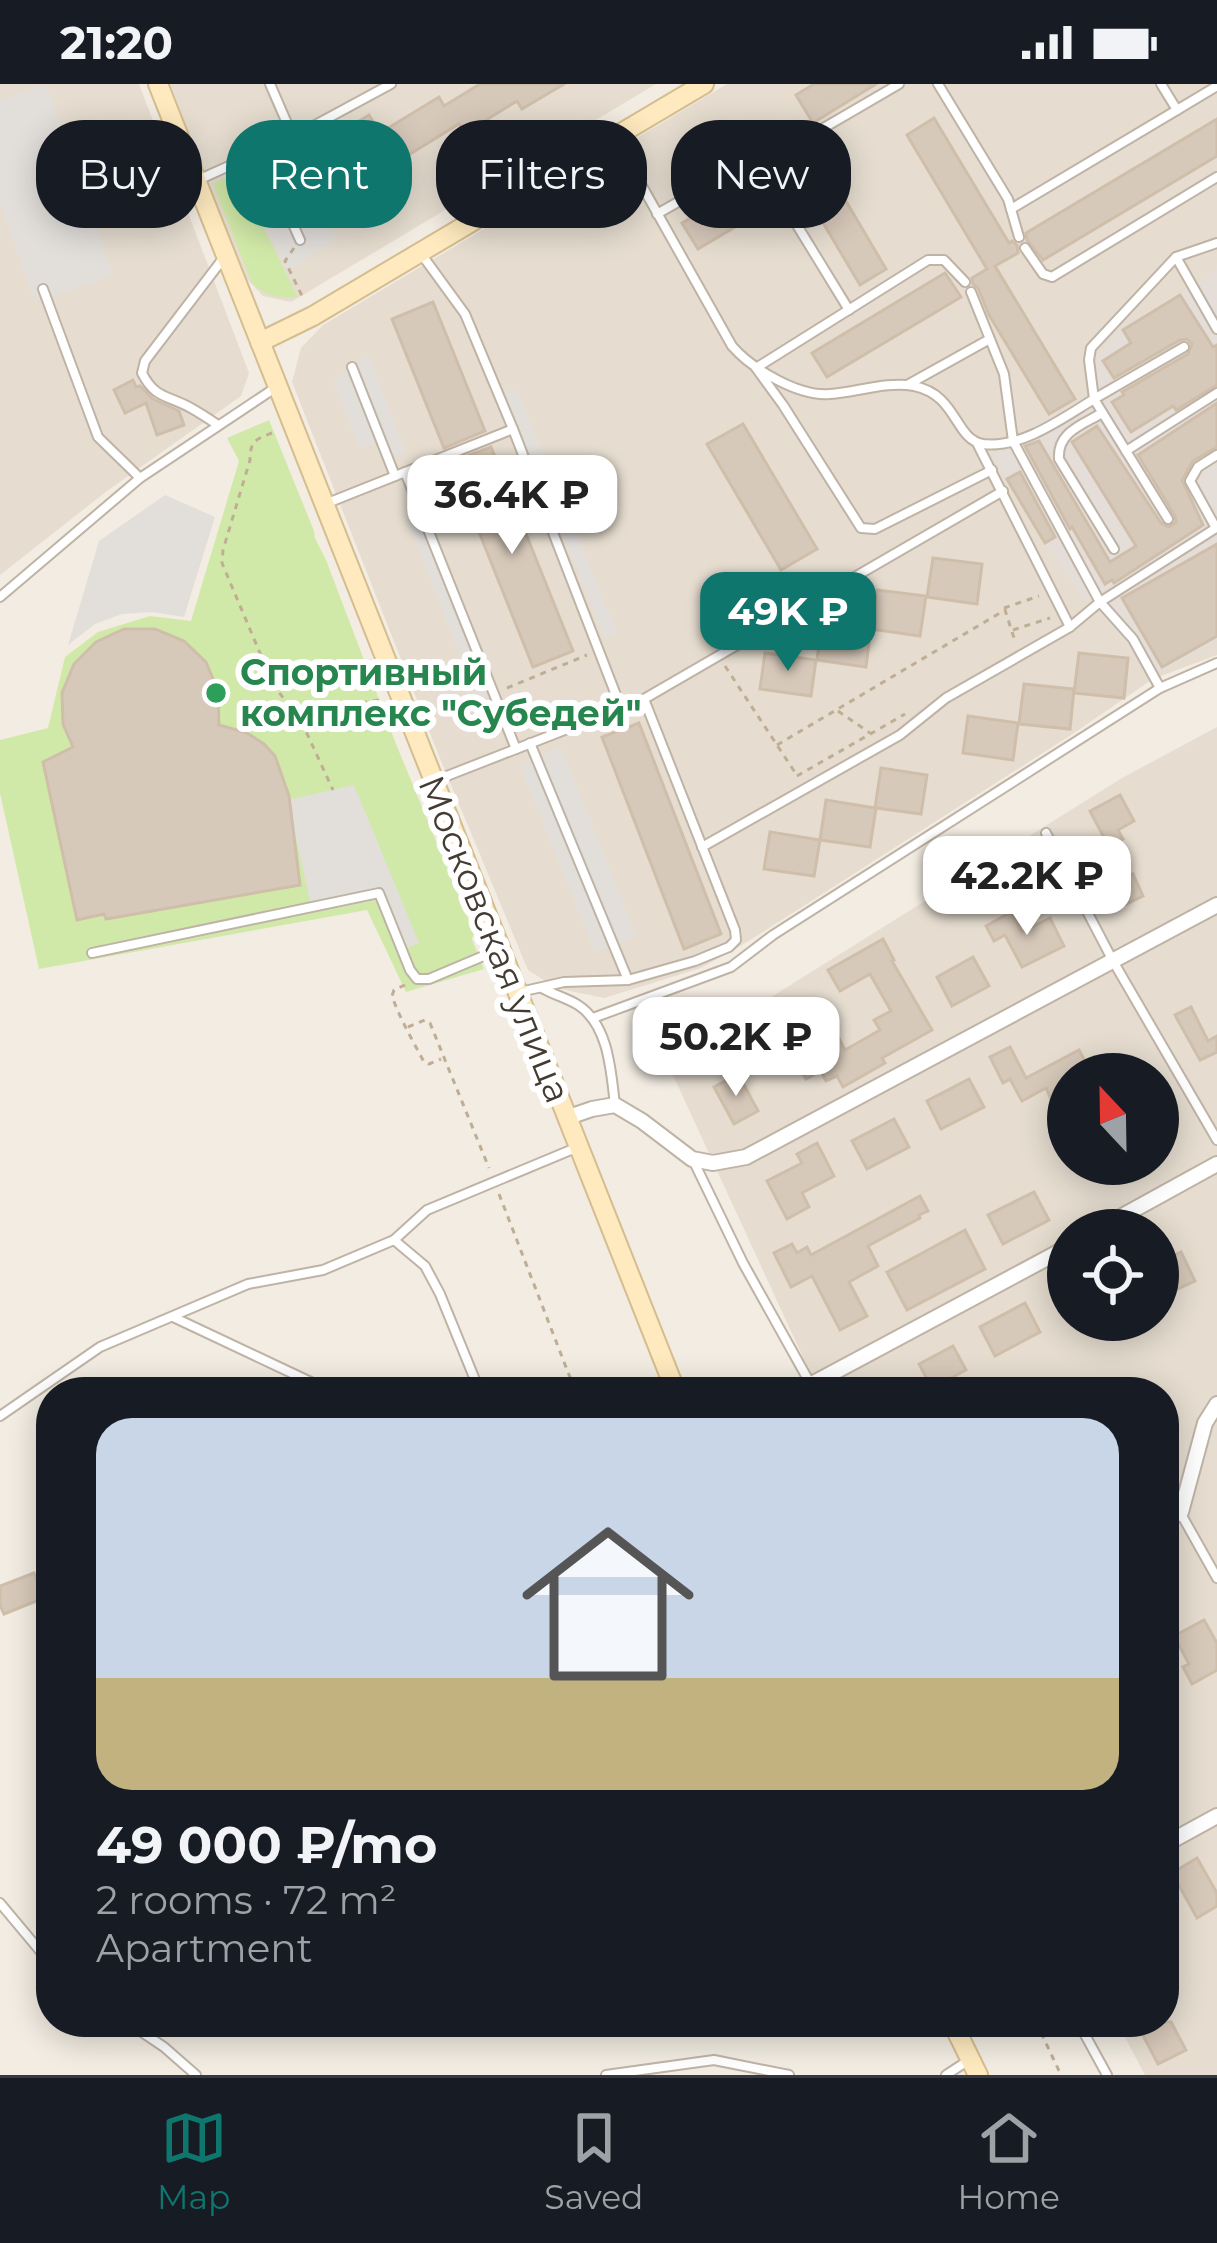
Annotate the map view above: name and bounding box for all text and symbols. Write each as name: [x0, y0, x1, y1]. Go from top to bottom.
text: 21:20: [60, 15, 173, 70]
chip: Buy: [36, 120, 202, 228]
chip: Rent: [226, 120, 412, 228]
chip: Filters: [436, 120, 647, 228]
chip: New: [671, 120, 851, 228]
pin: 36.4K ₽: [401, 455, 623, 557]
text: 36.4K ₽: [434, 470, 590, 518]
pin: 49K ₽: [704, 572, 872, 674]
text: 49K ₽: [727, 587, 849, 635]
place label: Спортивный комплекс "Субедей": [240, 650, 642, 735]
marker: Спортивный комплекс "Субедей": [203, 680, 229, 706]
street label: Московская улица: [409, 769, 581, 1109]
pin: 42.2K ₽: [916, 836, 1138, 938]
text: 42.2K ₽: [950, 851, 1104, 899]
pin: 50.2K ₽: [625, 997, 847, 1099]
text: 50.2K ₽: [660, 1012, 812, 1060]
north arrow: [1047, 1053, 1179, 1185]
map controls: [1047, 1053, 1179, 1341]
button: locate: [1047, 1209, 1179, 1341]
icon: home: [500, 1496, 716, 1712]
text: 49 000 ₽/mo: [96, 1814, 437, 1876]
text: 2 rooms · 72 m²: [96, 1876, 397, 1924]
text: Apartment: [96, 1924, 312, 1972]
tab: Map: [157, 2105, 230, 2217]
tab: Saved: [544, 2105, 644, 2217]
tab: Home: [958, 2105, 1060, 2217]

